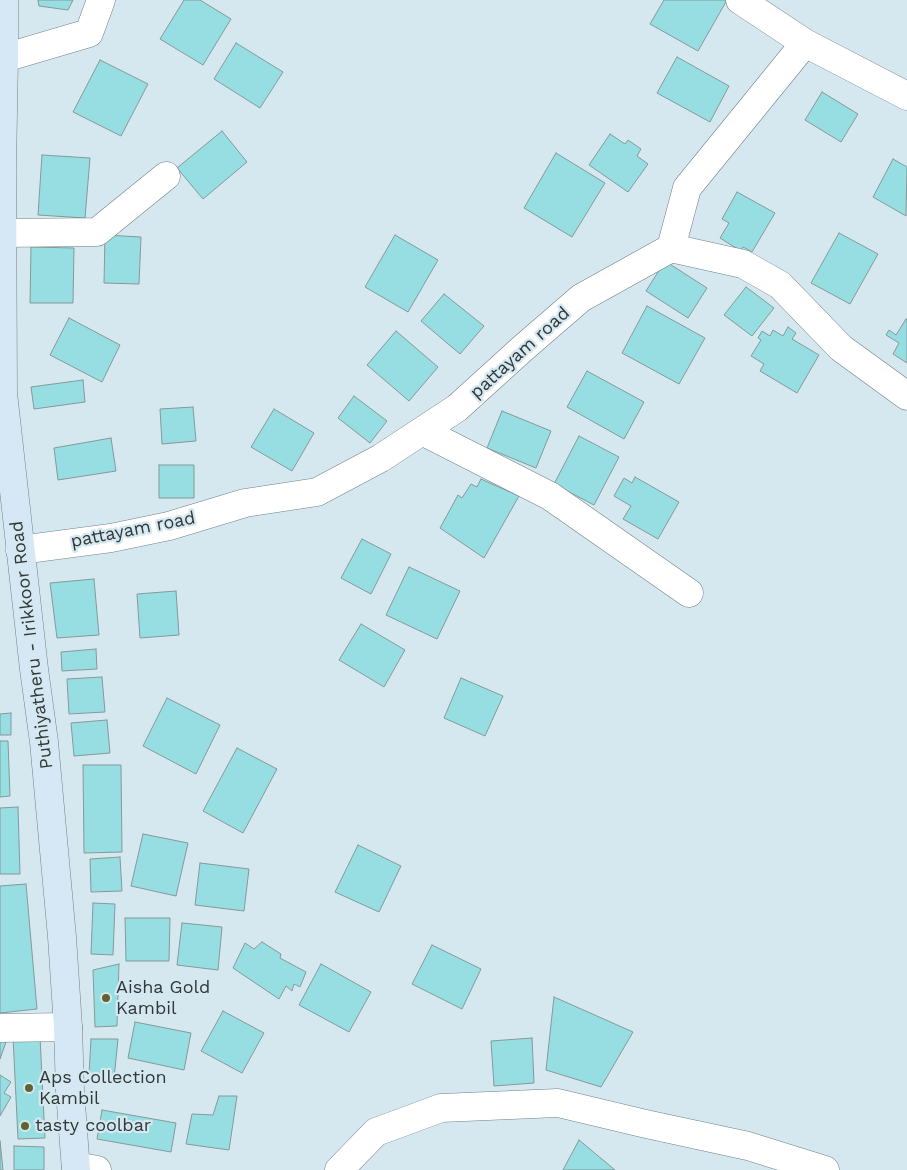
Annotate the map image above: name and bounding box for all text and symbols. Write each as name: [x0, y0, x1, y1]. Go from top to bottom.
street label: pattayam road: [466, 303, 574, 403]
street label: pattayam road: [69, 507, 197, 553]
street label: Puthiyatheru - Irikkoor Road: [6, 520, 58, 770]
place label: Aisha Gold Kambil: [116, 977, 210, 1020]
marker: Aisha Gold Kambil: [100, 992, 112, 1004]
place label: Aps Collection Kambil: [39, 1067, 167, 1110]
marker: Aps Collection Kambil: [23, 1082, 35, 1094]
place label: tasty coolbar: [35, 1115, 151, 1137]
marker: tasty coolbar: [19, 1120, 31, 1132]

